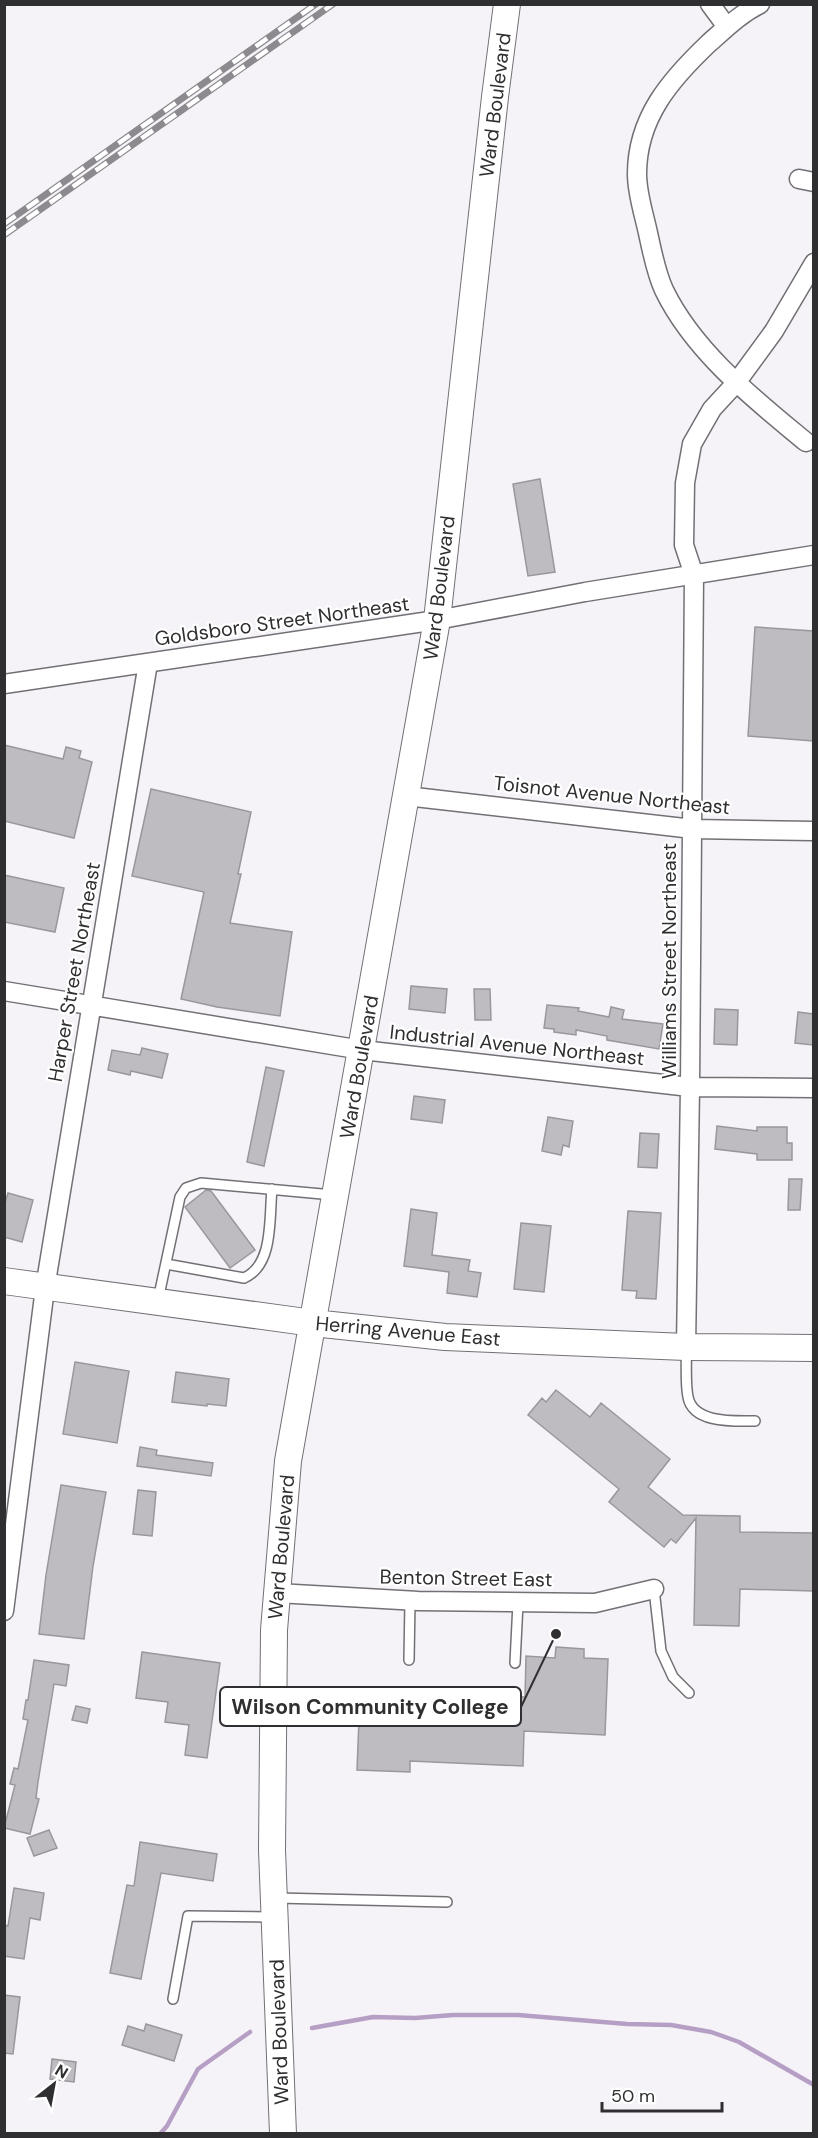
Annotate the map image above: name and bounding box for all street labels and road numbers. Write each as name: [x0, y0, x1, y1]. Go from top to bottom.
street label: Ward Boulevard: [473, 31, 517, 179]
street label: Ward Boulevard: [417, 514, 461, 662]
street label: Goldsboro Street Northeast: [153, 590, 411, 652]
street label: Toisnot Avenue Northeast: [492, 770, 732, 820]
street label: Williams Street Northeast: [656, 843, 682, 1079]
street label: Harper Street Northeast: [42, 860, 106, 1084]
street label: Ward Boulevard: [334, 993, 384, 1141]
street label: Industrial Avenue Northeast: [388, 1019, 646, 1071]
street label: Herring Avenue East: [314, 1310, 502, 1352]
street label: Ward Boulevard: [262, 1473, 300, 1621]
street label: Benton Street East: [379, 1563, 553, 1593]
street label: Ward Boulevard: [263, 1959, 295, 2105]

